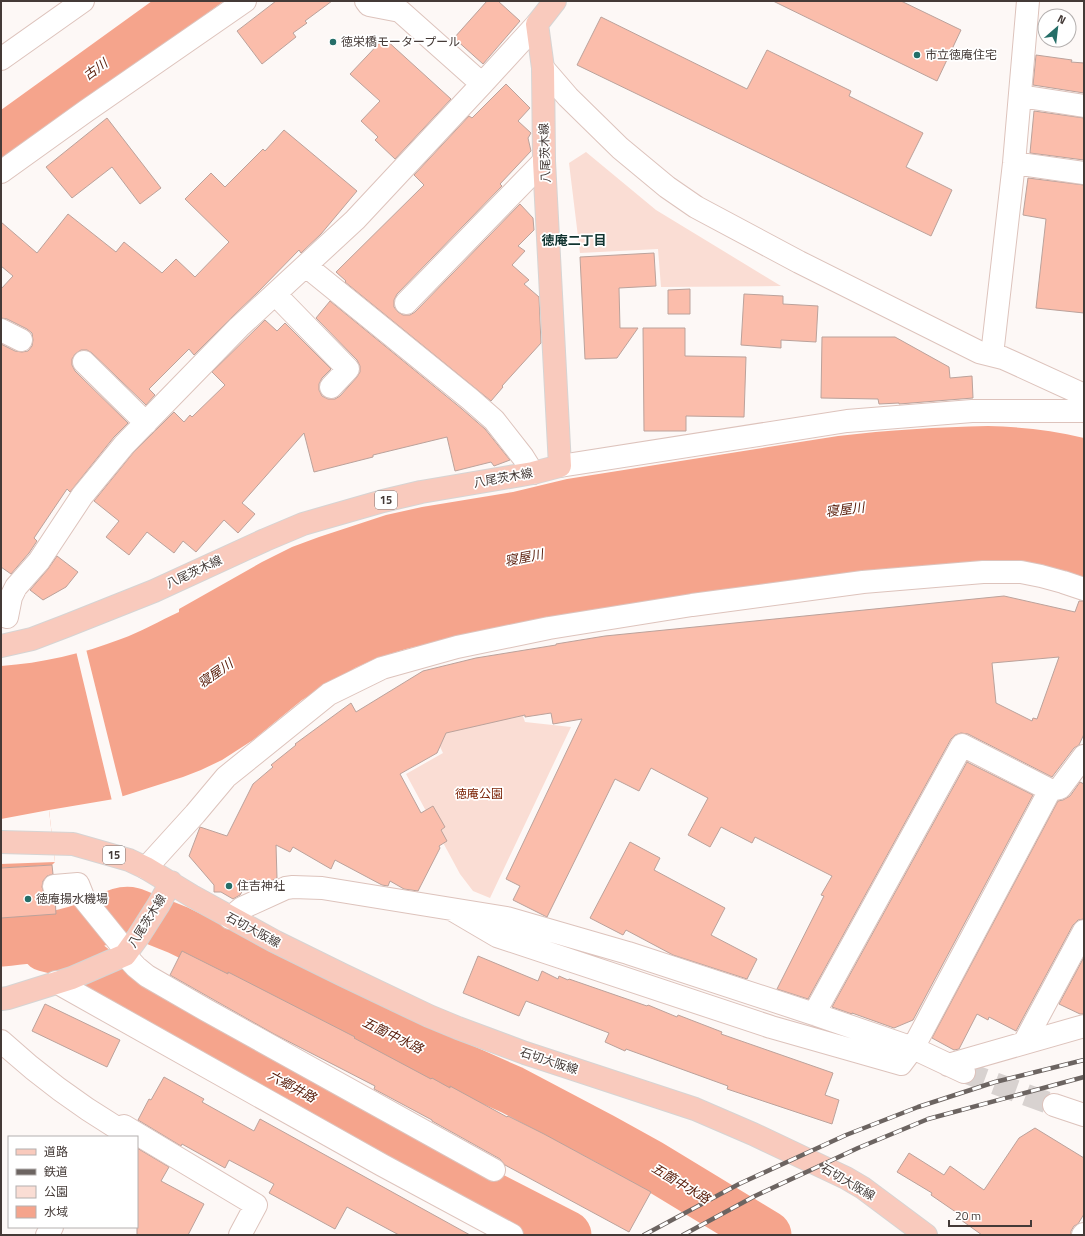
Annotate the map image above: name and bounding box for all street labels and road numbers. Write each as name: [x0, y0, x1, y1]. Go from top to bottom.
street label: 八尾茨木線: [534, 123, 555, 183]
street label: 八尾茨木線: [472, 463, 534, 492]
road number: 15: [375, 491, 397, 509]
street label: 八尾茨木線: [163, 550, 225, 593]
road number: 15: [103, 846, 125, 864]
street label: 八尾茨木線: [123, 890, 171, 951]
street label: 石切大阪線: [222, 907, 284, 952]
street label: 石切大阪線: [518, 1042, 581, 1079]
street label: 石切大阪線: [818, 1158, 879, 1205]

